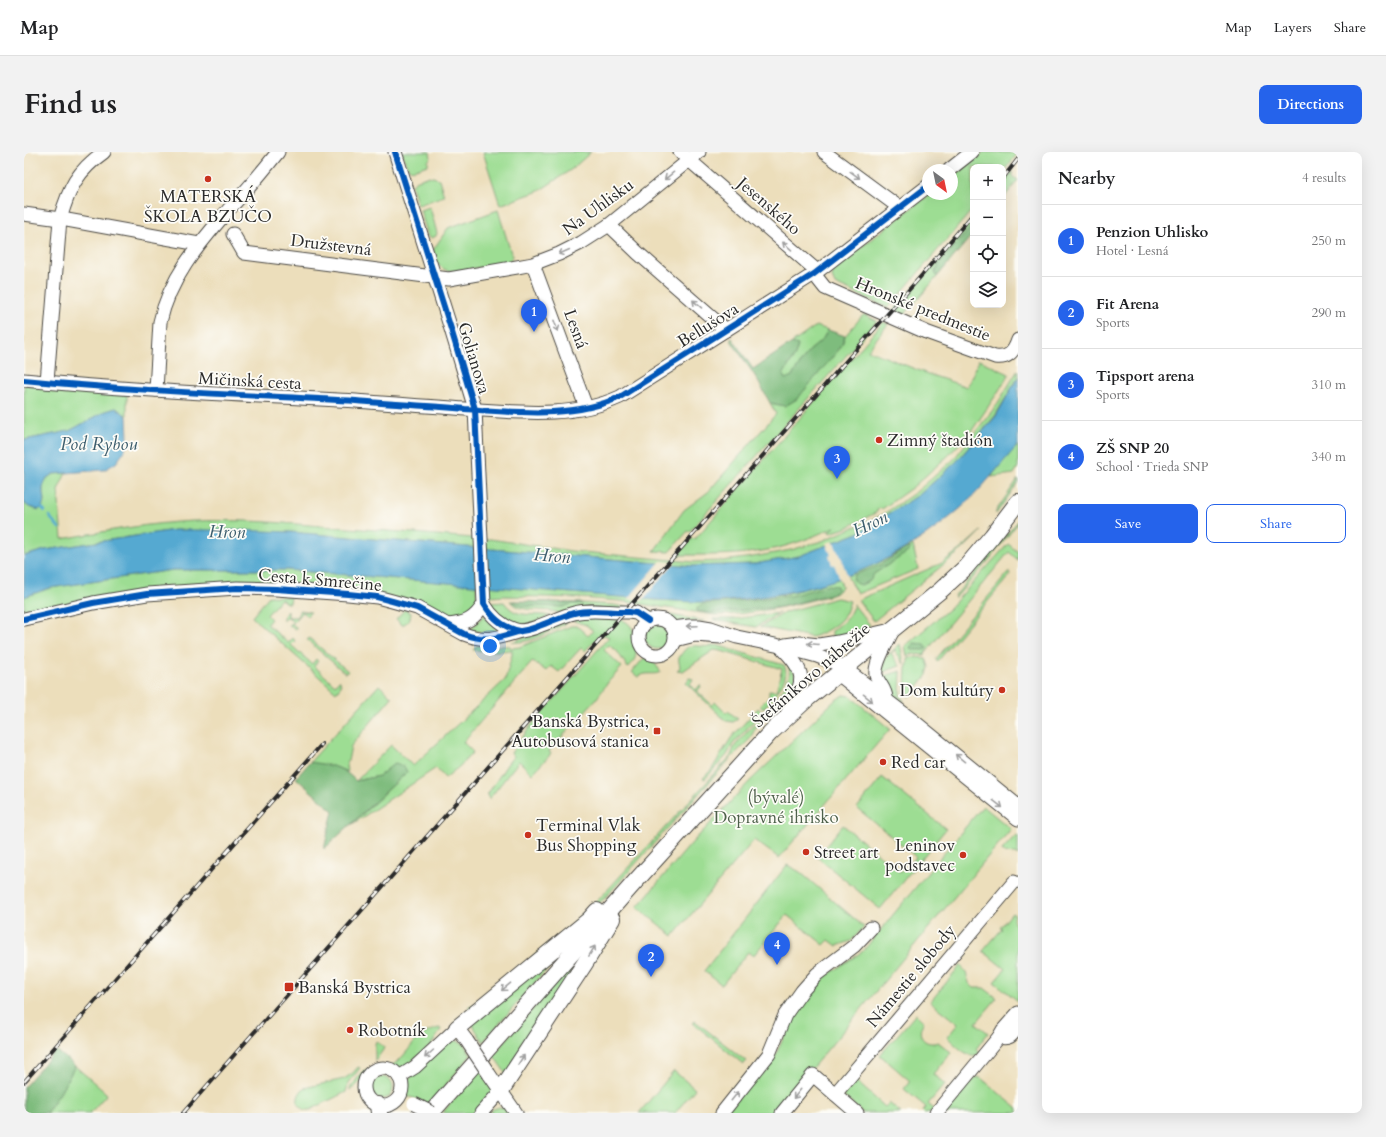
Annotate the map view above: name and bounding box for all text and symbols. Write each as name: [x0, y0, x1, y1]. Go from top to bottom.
text: Map: [20, 15, 59, 41]
text: Map: [1225, 18, 1252, 37]
text: Layers: [1274, 18, 1312, 37]
text: Share: [1334, 18, 1366, 37]
text: Find us: [24, 85, 117, 123]
button: Directions: [1259, 85, 1362, 124]
north arrow: [922, 164, 958, 200]
map controls: [970, 164, 1006, 308]
button: +: [970, 164, 1006, 200]
text: Nearby: [1058, 167, 1115, 190]
text: 4 results: [1302, 169, 1346, 187]
street label: Jesenského: [730, 170, 806, 240]
one-way arrow: [849, 171, 860, 179]
one-way arrow: [664, 172, 674, 181]
street label: Na Uhlisku: [558, 173, 638, 241]
marker: MATERSKÁ ŠKOLA BZUČO: [203, 174, 213, 184]
place label: MATERSKÁ ŠKOLA BZUČO: [144, 185, 272, 228]
button: −: [970, 200, 1006, 236]
text: Penzion Uhlisko: [1096, 222, 1208, 242]
street label: Družstevná: [289, 229, 373, 261]
text: 1: [1068, 232, 1074, 250]
text: 250 m: [1312, 232, 1346, 250]
button: locate: [970, 236, 1006, 272]
one-way arrow: [782, 241, 793, 250]
text: Hotel · Lesná: [1096, 242, 1169, 260]
one-way arrow: [558, 249, 570, 256]
street label: Hronské predmestie: [852, 271, 994, 347]
button: layers: [970, 272, 1006, 308]
text: Fit Arena: [1096, 294, 1159, 314]
street label: Bellušova: [673, 297, 744, 353]
pin: 1: [521, 299, 547, 332]
one-way arrow: [692, 300, 702, 309]
text: 2: [1068, 304, 1074, 322]
text: 290 m: [1312, 304, 1346, 322]
street label: Lesná: [558, 306, 594, 353]
text: Sports: [1096, 314, 1130, 332]
street label: Golianova: [452, 319, 496, 397]
one-way arrow: [553, 320, 561, 332]
text: Tipsport arena: [1096, 366, 1195, 386]
street label: Mičinská cesta: [198, 367, 303, 395]
text: 3: [1068, 376, 1074, 394]
text: 310 m: [1312, 376, 1346, 394]
text: Sports: [1096, 386, 1130, 404]
place label: Zimný štadión: [887, 429, 993, 452]
water label: Pod Rybou: [60, 432, 138, 457]
marker: Zimný štadión: [874, 435, 884, 445]
text: ZŠ SNP 20: [1096, 438, 1169, 458]
pin: 3: [824, 446, 850, 479]
text: 4: [1068, 448, 1074, 466]
text: 340 m: [1312, 448, 1346, 466]
text: School · Trieda SNP: [1096, 458, 1208, 476]
button: Save: [1058, 504, 1198, 543]
button: Share: [1206, 504, 1346, 543]
water label: Hron: [848, 505, 892, 543]
water label: Hron: [208, 519, 246, 545]
water label: Hron: [533, 542, 572, 570]
street label: Cesta k Smrečine: [257, 563, 383, 597]
street label: Štefánikovo nábrežie: [747, 617, 875, 733]
one-way arrow: [686, 622, 699, 630]
your location: [480, 636, 500, 656]
one-way arrow: [807, 640, 820, 648]
place label: Dom kultúry: [899, 679, 994, 702]
marker: Dom kultúry: [997, 685, 1007, 695]
one-way arrow: [862, 694, 873, 702]
place label: Banská Bystrica, Autobusová stanica: [511, 710, 650, 753]
marker: Banská Bystrica, Autobusová stanica: [652, 726, 662, 736]
place label: Red car: [891, 751, 946, 774]
one-way arrow: [954, 754, 965, 763]
marker: Red car: [878, 757, 888, 767]
park label: (bývalé) Dopravné ihrisko: [713, 786, 839, 829]
one-way arrow: [993, 799, 1004, 808]
place label: Terminal Vlak Bus Shopping: [536, 814, 642, 857]
marker: Terminal Vlak Bus Shopping: [523, 830, 533, 840]
place label: Leninov podstavec: [885, 834, 955, 877]
place label: Street art: [814, 841, 879, 864]
marker: Street art: [801, 847, 811, 857]
marker: Leninov podstavec: [958, 850, 968, 860]
street label: Námestie slobody: [861, 920, 961, 1032]
pin: 4: [764, 932, 790, 965]
pin: 2: [638, 944, 664, 977]
one-way arrow: [589, 945, 597, 957]
place label: Banská Bystrica: [298, 976, 412, 999]
marker: Banská Bystrica: [283, 981, 295, 993]
one-way arrow: [500, 983, 511, 991]
place label: Robotník: [358, 1019, 427, 1042]
marker: Robotník: [345, 1025, 355, 1035]
one-way arrow: [424, 1050, 435, 1059]
one-way arrow: [518, 1054, 526, 1066]
one-way arrow: [793, 1088, 801, 1099]
one-way arrow: [731, 1090, 740, 1101]

